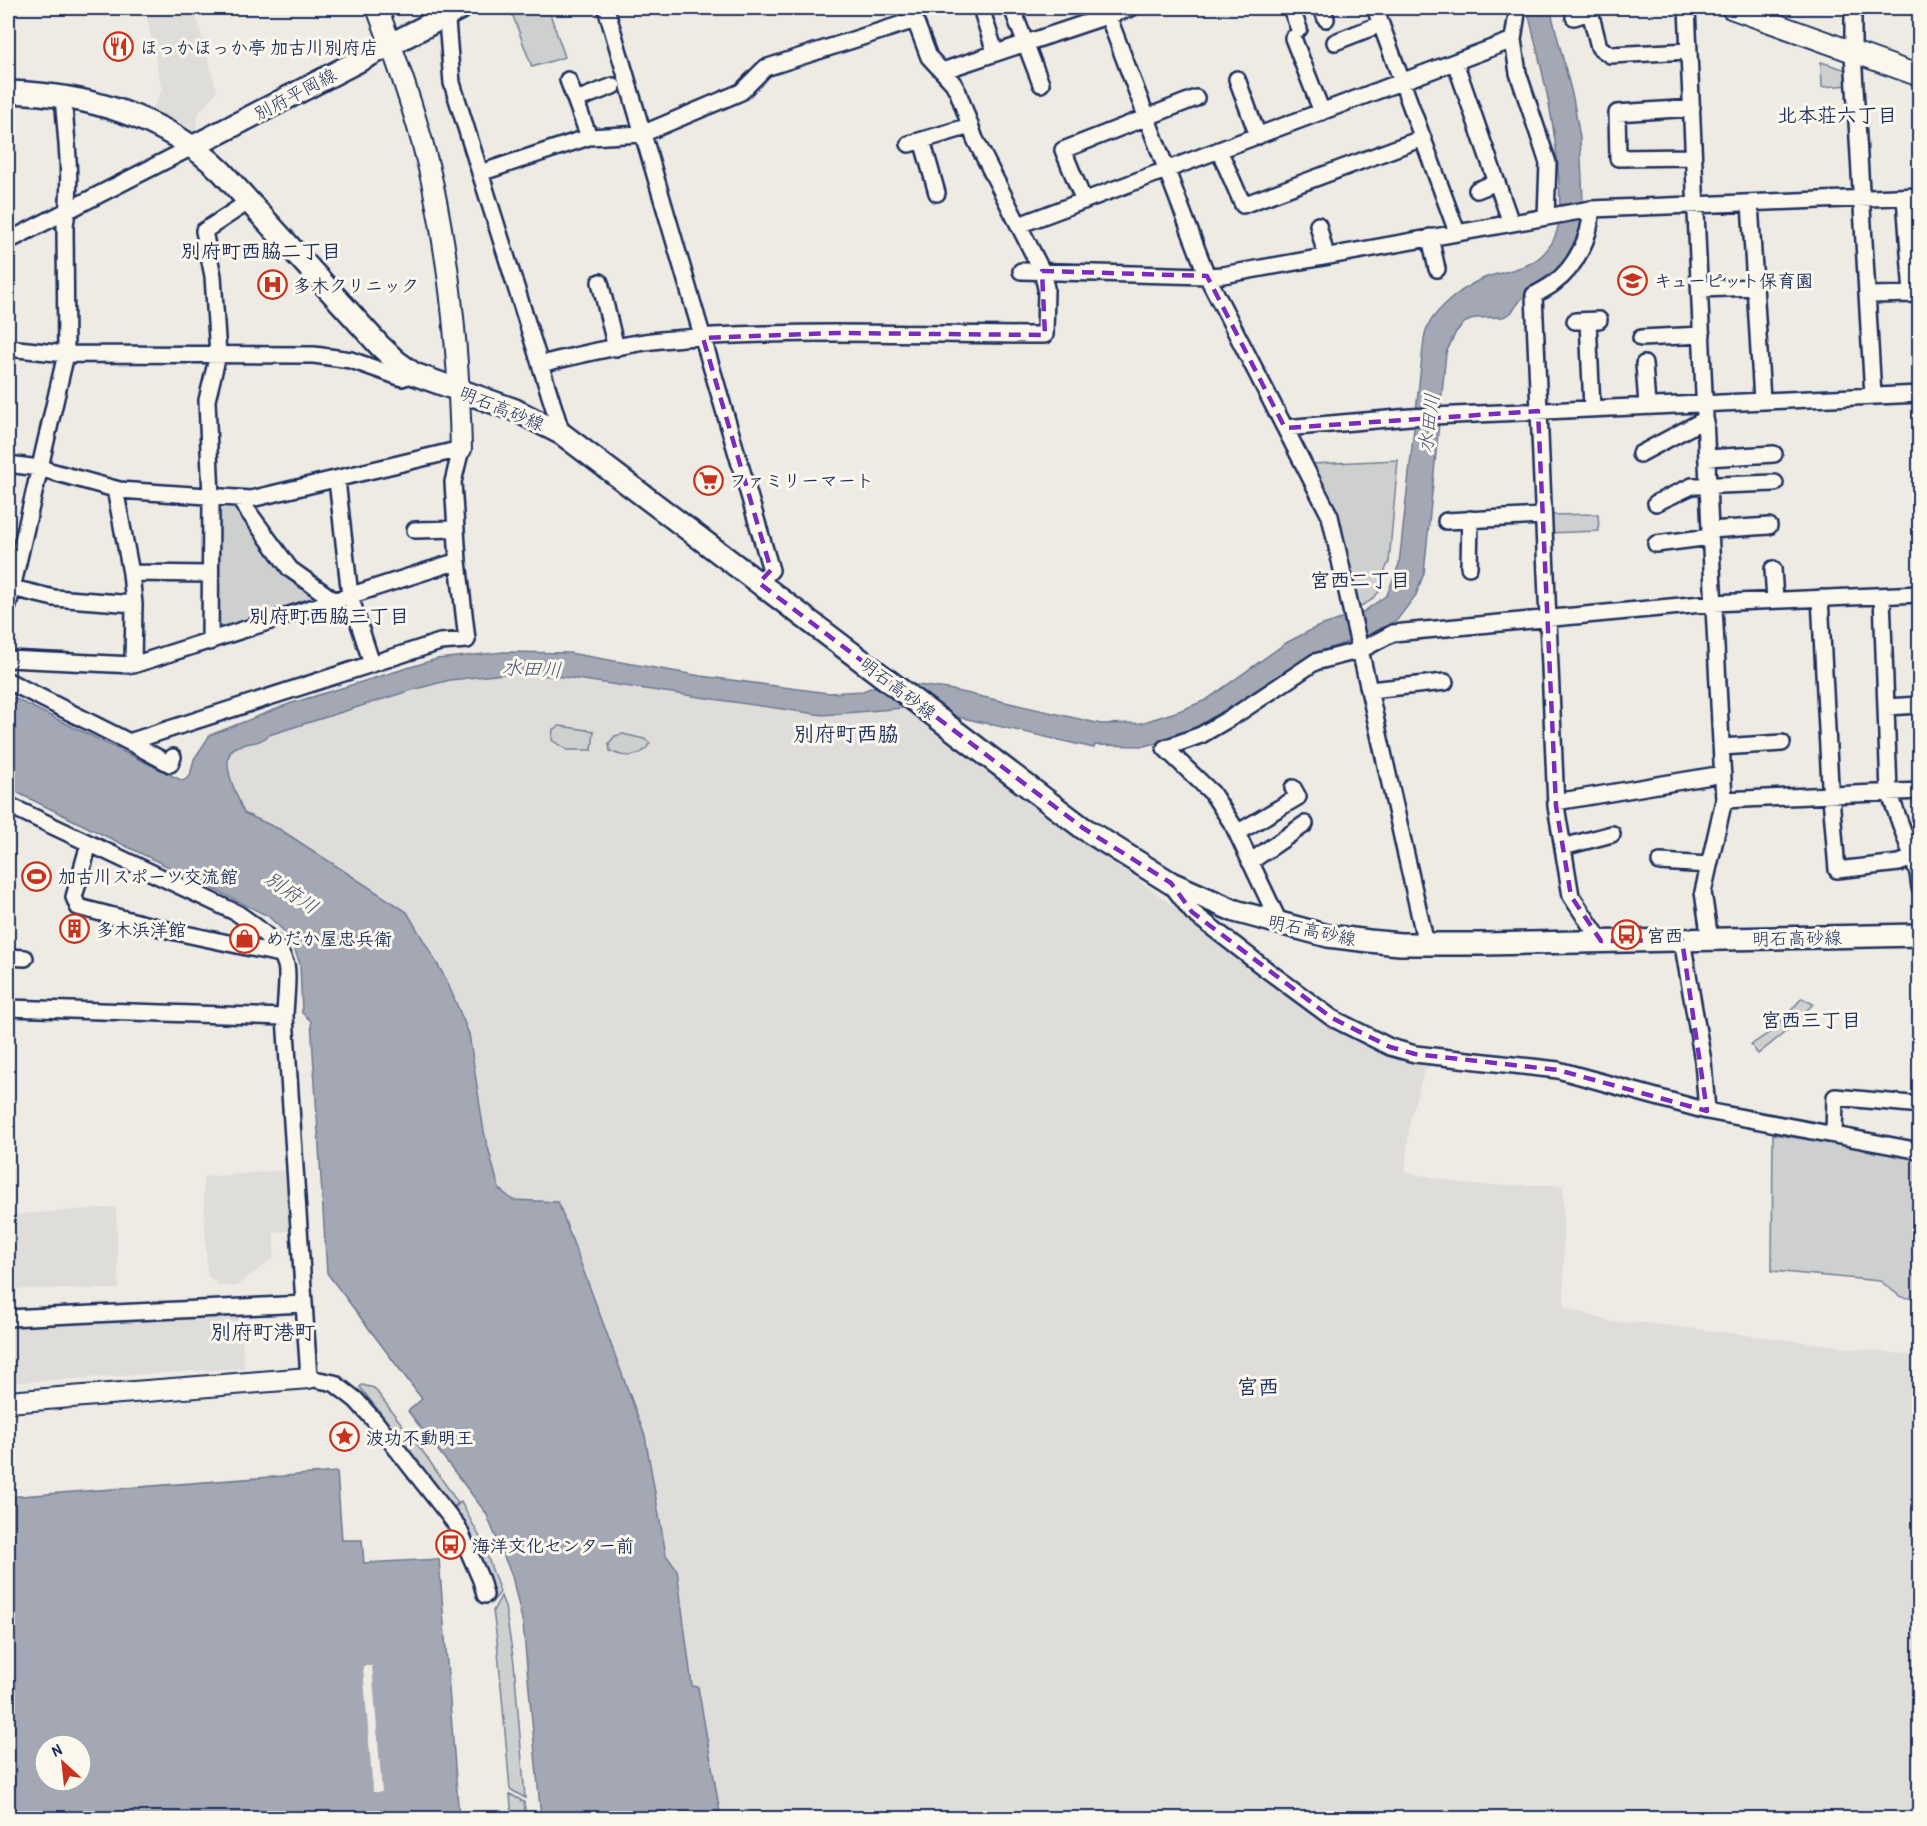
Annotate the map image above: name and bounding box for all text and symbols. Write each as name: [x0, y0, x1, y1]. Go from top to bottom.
restaurant icon: ほっかほっか亭 加古川別府店: [103, 31, 135, 63]
place label: ほっかほっか亭 加古川別府店: [140, 35, 378, 60]
street label: 別府平岡線: [249, 62, 341, 126]
district label: 北本荘六丁目: [1777, 101, 1897, 128]
district label: 別府町西脇二丁目: [181, 237, 341, 264]
school or university icon: キューピット保育園: [1617, 264, 1649, 296]
place label: キューピット保育園: [1654, 268, 1813, 293]
hospital icon: 多木クリニック: [256, 269, 288, 301]
place label: 多木クリニック: [293, 273, 419, 298]
street label: 明石高砂線: [456, 380, 548, 436]
water label: 水田川: [1411, 392, 1445, 454]
supermarket icon: ファミリーマート: [692, 464, 724, 496]
place label: ファミリーマート: [729, 468, 874, 493]
district label: 宮西二丁目: [1310, 566, 1410, 593]
district label: 別府町西脇三丁目: [249, 602, 409, 629]
street label: 明石高砂線: [855, 651, 941, 725]
water label: 水田川: [501, 653, 563, 683]
district label: 別府町西脇: [794, 719, 899, 748]
sports icon: 加古川スポーツ交流館: [21, 860, 53, 892]
place label: 加古川スポーツ交流館: [58, 864, 238, 889]
water label: 別府川: [260, 864, 324, 920]
street label: 明石高砂線: [1265, 908, 1359, 952]
building icon: 多木浜洋館: [59, 913, 91, 945]
place label: 多木浜洋館: [96, 917, 186, 942]
bus stop icon: 宮西: [1610, 919, 1642, 951]
shop icon: めだか屋忠兵衛: [229, 922, 261, 954]
place label: 宮西: [1647, 923, 1683, 948]
street label: 明石高砂線: [1752, 925, 1842, 951]
place label: めだか屋忠兵衛: [266, 926, 392, 951]
district label: 宮西三丁目: [1761, 1006, 1861, 1033]
district label: 別府町港町: [211, 1317, 316, 1346]
district label: 宮西: [1237, 1372, 1279, 1401]
place icon: 波功不動明王: [329, 1421, 361, 1453]
place label: 波功不動明王: [366, 1425, 474, 1450]
bus stop icon: 海洋文化センター前: [435, 1529, 467, 1561]
place label: 海洋文化センター前: [472, 1533, 634, 1558]
north arrow: [33, 1733, 93, 1793]
text: N: [47, 1738, 65, 1761]

